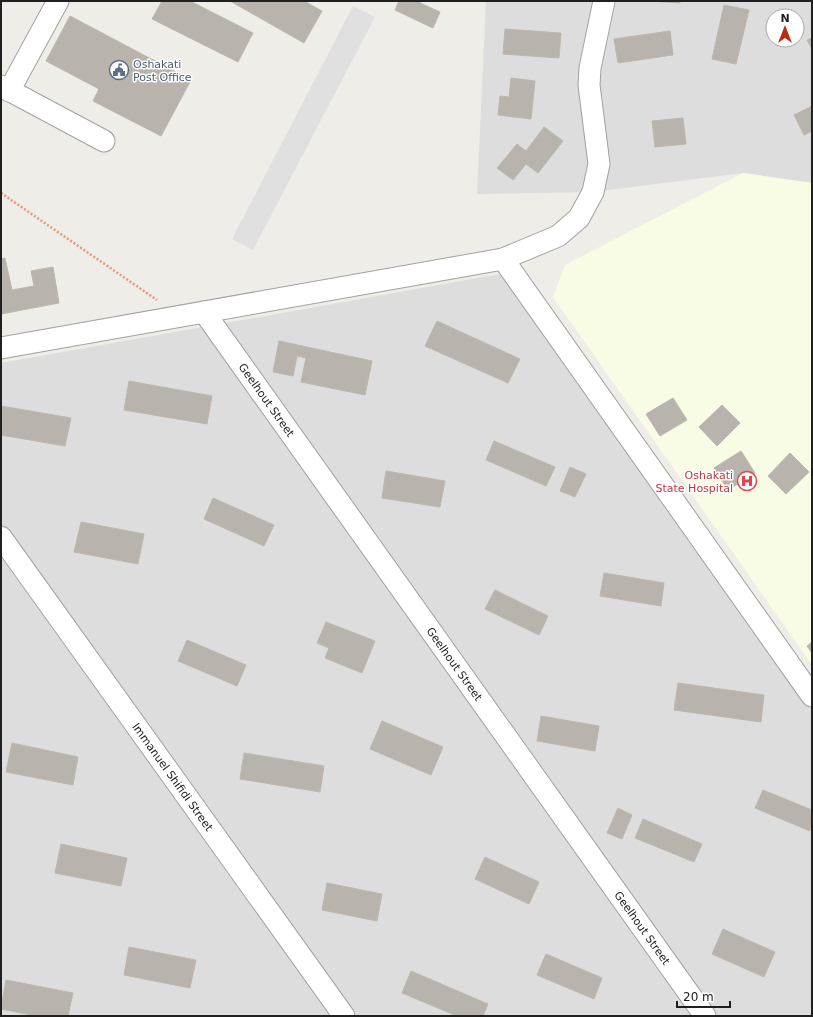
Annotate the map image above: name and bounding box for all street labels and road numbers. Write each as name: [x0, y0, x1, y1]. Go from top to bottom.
street label: Geelhout Street: [236, 361, 298, 440]
street label: Geelhout Street: [424, 625, 485, 704]
street label: Immanuel Shifidi Street: [130, 720, 216, 834]
street label: Geelhout Street: [612, 889, 673, 968]

